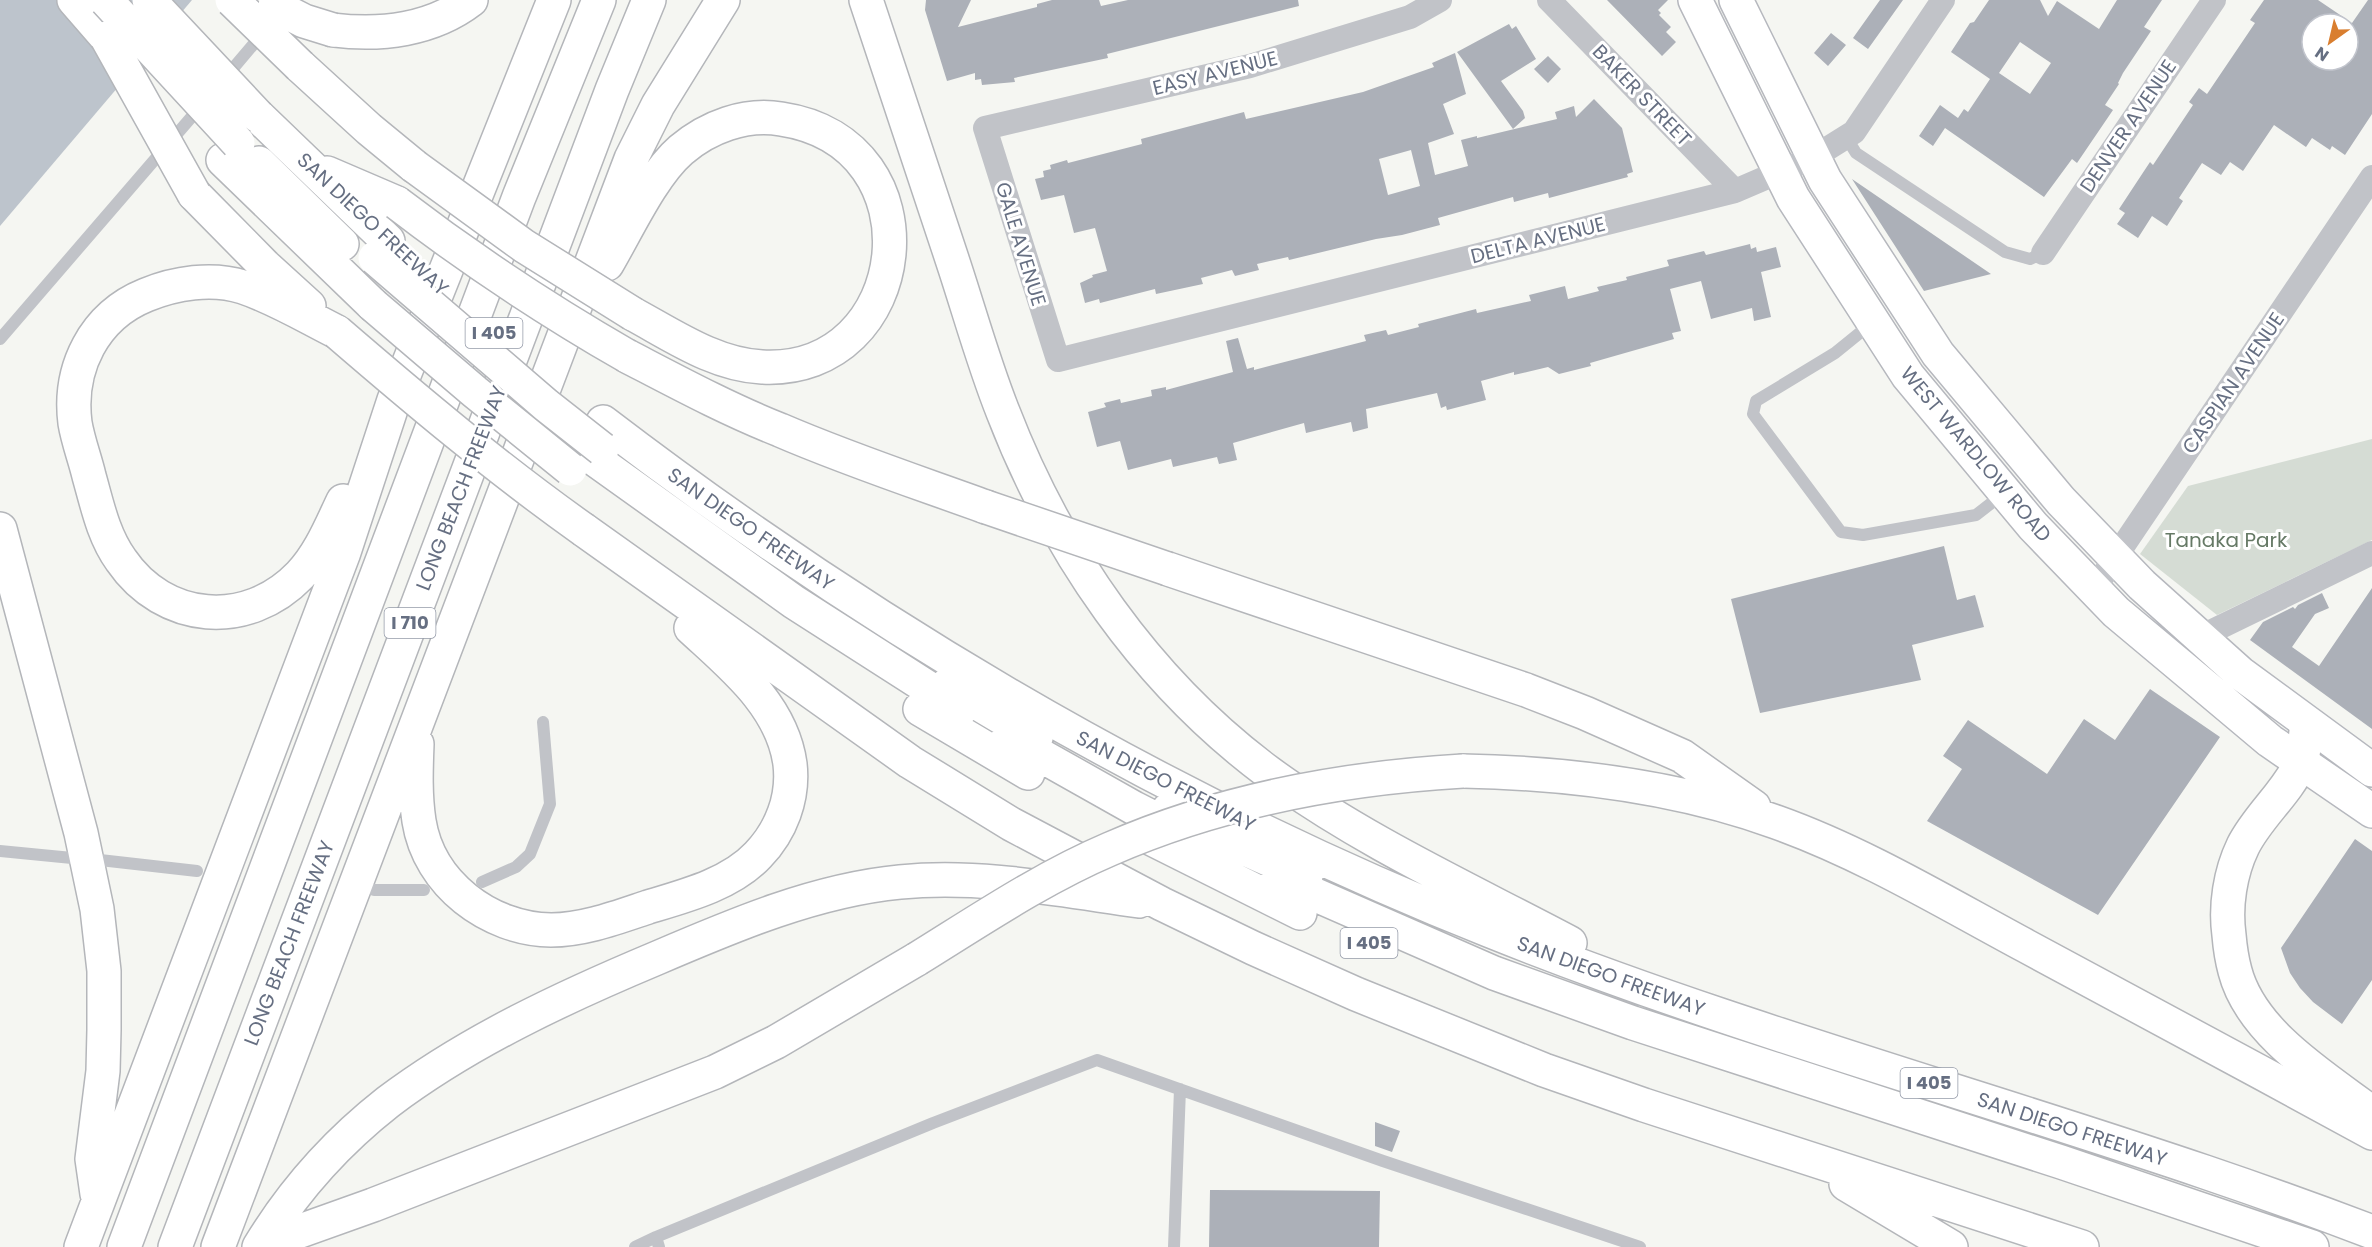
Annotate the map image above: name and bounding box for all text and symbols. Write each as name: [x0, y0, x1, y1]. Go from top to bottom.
north arrow: [2300, 12, 2360, 72]
street label: BAKER STREET: [1586, 38, 1698, 152]
text: N: [2310, 41, 2333, 67]
street label: EASY AVENUE: [1150, 44, 1280, 102]
street label: DENVER AVENUE: [2073, 54, 2183, 198]
street label: SAN DIEGO FREEWAY: [291, 146, 455, 302]
street label: GALE AVENUE: [989, 179, 1053, 309]
street label: DELTA AVENUE: [1468, 210, 1608, 270]
street label: CASPIAN AVENUE: [2175, 307, 2291, 459]
road number: I 405: [466, 318, 522, 348]
street label: WEST WARDLOW ROAD: [1894, 360, 2058, 548]
street label: LONG BEACH FREEWAY: [409, 381, 513, 594]
street label: SAN DIEGO FREEWAY: [662, 461, 840, 597]
park label: Tanaka Park: [2165, 526, 2288, 554]
road number: I 710: [384, 608, 436, 638]
street label: SAN DIEGO FREEWAY: [1071, 724, 1261, 839]
street label: LONG BEACH FREEWAY: [237, 836, 341, 1049]
road number: I 405: [1340, 928, 1398, 958]
street label: SAN DIEGO FREEWAY: [1513, 929, 1709, 1023]
road number: I 405: [1900, 1068, 1958, 1098]
street label: SAN DIEGO FREEWAY: [1974, 1085, 2171, 1173]

